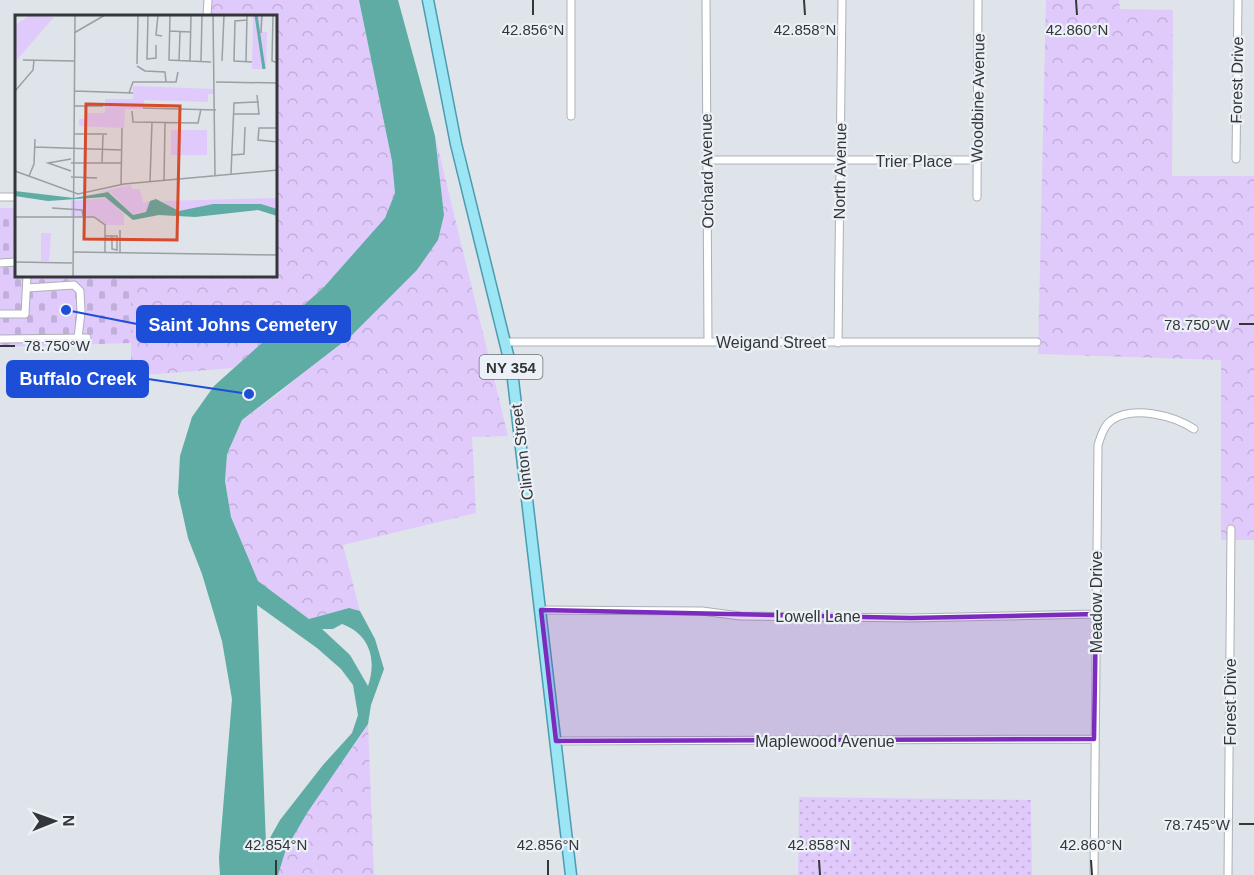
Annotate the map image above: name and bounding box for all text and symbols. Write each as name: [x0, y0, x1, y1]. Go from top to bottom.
inset map: [15, 15, 278, 278]
text: 42.856°N: [502, 21, 564, 38]
text: 42.858°N: [774, 21, 836, 38]
text: 42.860°N: [1046, 21, 1108, 38]
street label: Woodbine Avenue: [968, 33, 988, 163]
street label: Forest Drive: [1228, 36, 1246, 124]
street label: Orchard Avenue: [697, 113, 717, 229]
street label: North Avenue: [831, 122, 849, 219]
street label: Trier Place: [876, 153, 952, 170]
callout: Saint Johns Cemetery: [137, 306, 350, 342]
text: Saint Johns Cemetery: [148, 315, 338, 335]
text: 78.750°W: [1164, 316, 1231, 333]
street label: Weigand Street: [716, 334, 827, 351]
text: 78.750°W: [24, 337, 91, 354]
road number: NY 354: [480, 355, 542, 379]
callout: Buffalo Creek: [7, 361, 148, 397]
text: Buffalo Creek: [19, 369, 138, 389]
street label: Clinton Street: [508, 402, 536, 501]
street label: Meadow Drive: [1088, 551, 1105, 653]
street label: Lowell Lane: [775, 608, 861, 625]
street label: Forest Drive: [1222, 658, 1239, 746]
street label: Maplewood Avenue: [755, 733, 895, 750]
north arrow: [24, 791, 84, 851]
text: N: [60, 815, 77, 827]
text: 78.745°W: [1164, 816, 1231, 833]
text: 42.854°N: [245, 836, 307, 853]
text: 42.856°N: [517, 836, 579, 853]
text: 42.858°N: [788, 836, 850, 853]
text: 42.860°N: [1060, 836, 1122, 853]

